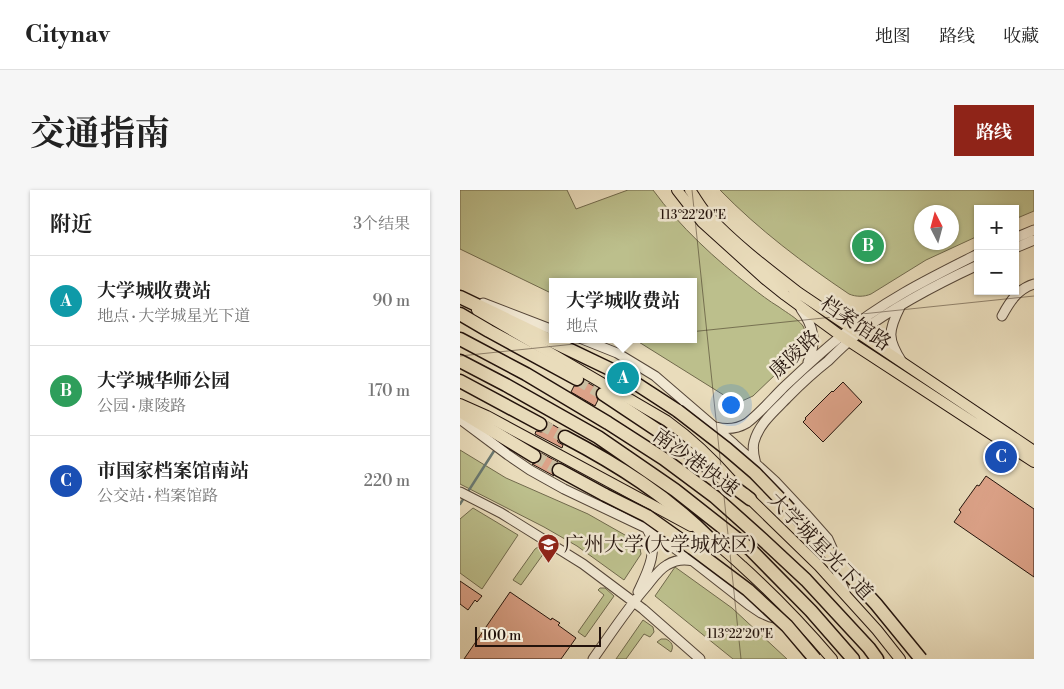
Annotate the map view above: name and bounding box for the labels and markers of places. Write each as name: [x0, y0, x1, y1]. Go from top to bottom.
pin: B: [852, 227, 884, 265]
pin: A: [607, 359, 639, 397]
pin: C: [985, 438, 1017, 476]
school or university icon: 广州大学(大学城校区): [536, 532, 560, 563]
place label: 广州大学(大学城校区): [564, 533, 756, 558]

